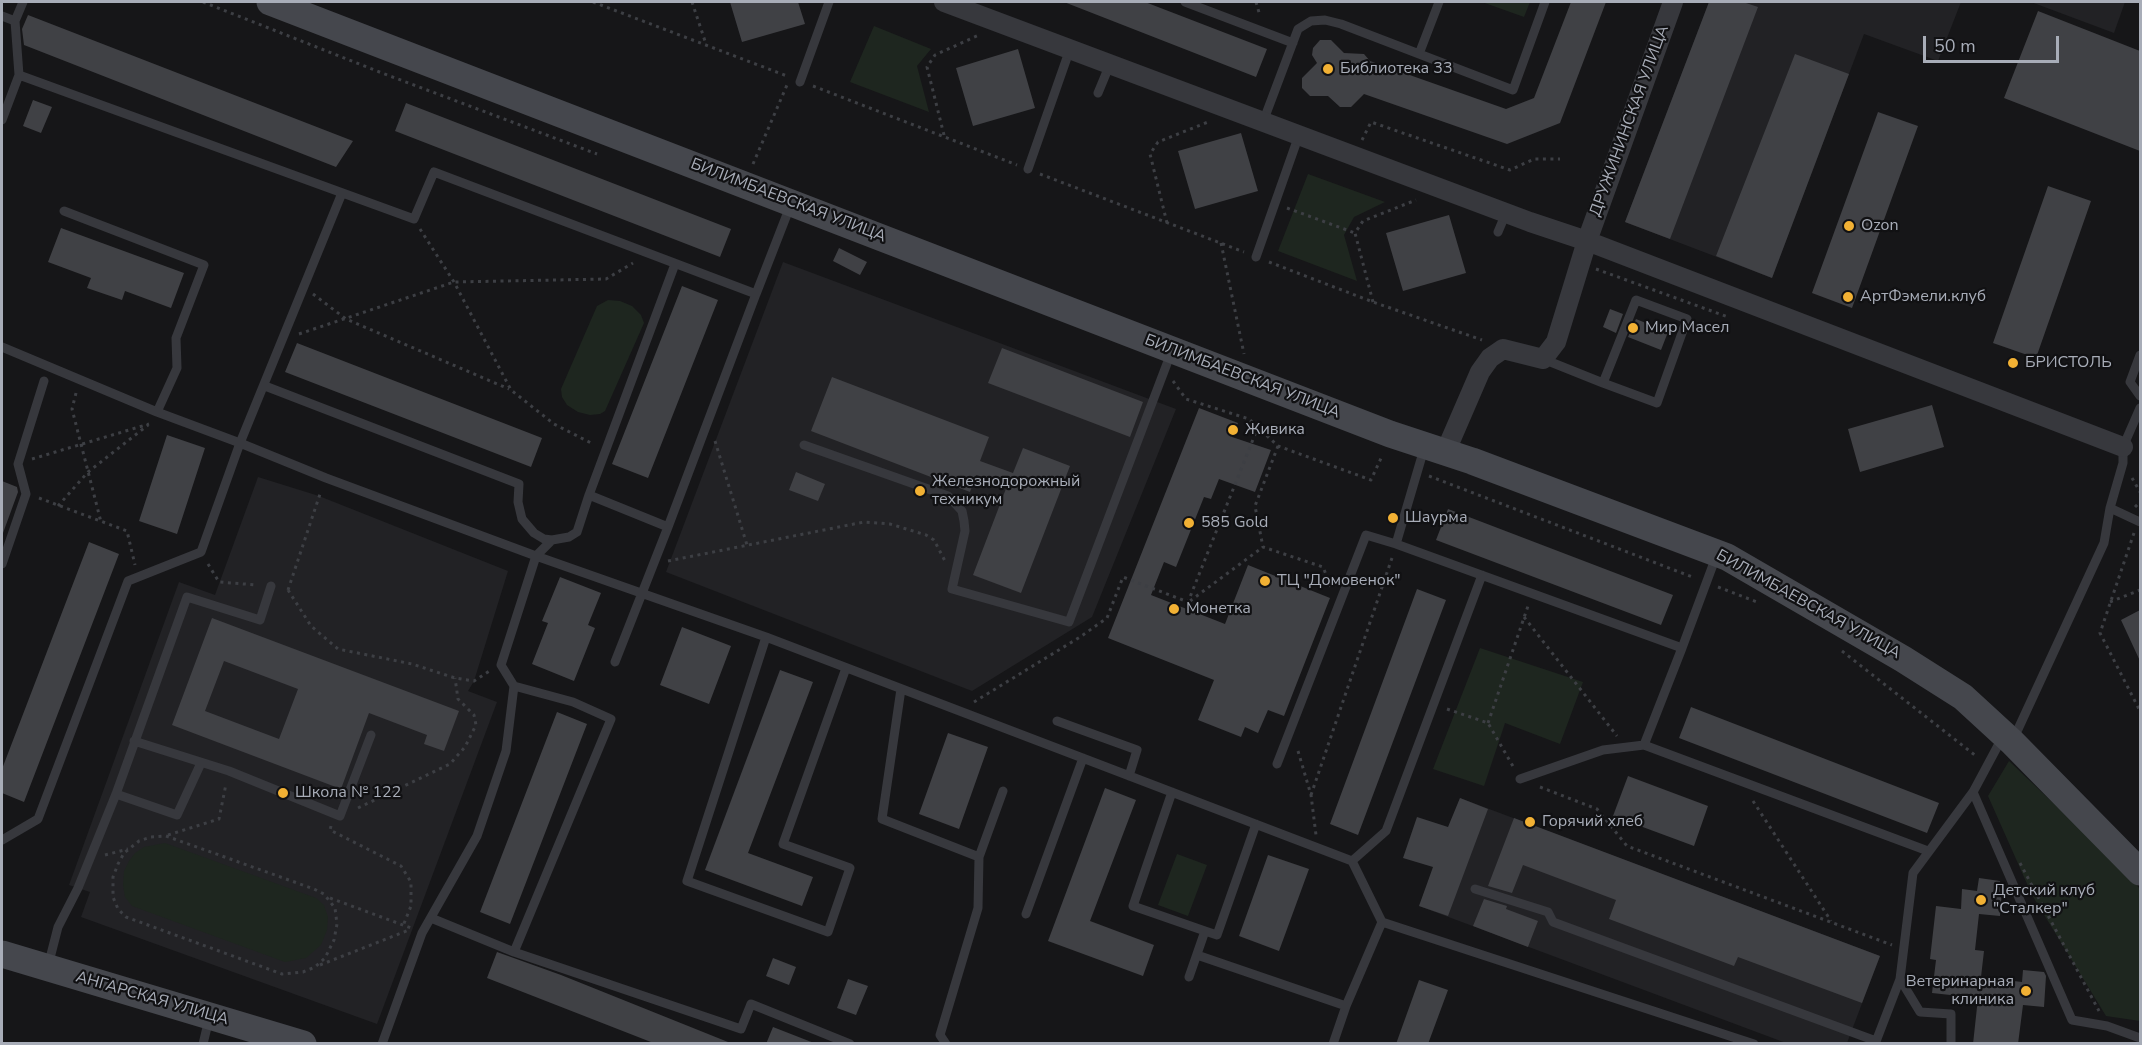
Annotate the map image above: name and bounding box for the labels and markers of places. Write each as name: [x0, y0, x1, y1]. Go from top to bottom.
place label: Библиотека 33: [1340, 59, 1452, 79]
marker: Библиотека 33: [1321, 62, 1335, 76]
place label: Ozon: [1861, 216, 1899, 236]
marker: Ozon: [1842, 219, 1856, 233]
place label: АртФэмели.клуб: [1860, 287, 1986, 307]
marker: АртФэмели.клуб: [1841, 290, 1855, 304]
place label: Мир Масел: [1645, 318, 1729, 338]
marker: Мир Масел: [1626, 321, 1640, 335]
place label: БРИСТОЛЬ: [2025, 353, 2112, 373]
marker: БРИСТОЛЬ: [2006, 356, 2020, 370]
place label: Живика: [1245, 420, 1305, 440]
marker: Живика: [1226, 423, 1240, 437]
place label: Железнодорожный техникум: [932, 472, 1080, 510]
marker: Железнодорожный техникум: [913, 484, 927, 498]
place label: Шаурма: [1405, 508, 1468, 528]
marker: Шаурма: [1386, 511, 1400, 525]
place label: 585 Gold: [1201, 513, 1268, 533]
marker: 585 Gold: [1182, 516, 1196, 530]
place label: ТЦ "Домовенок": [1277, 571, 1401, 591]
marker: ТЦ "Домовенок": [1258, 574, 1272, 588]
place label: Монетка: [1186, 599, 1251, 619]
marker: Монетка: [1167, 602, 1181, 616]
place label: Школа № 122: [295, 783, 401, 803]
marker: Школа № 122: [276, 786, 290, 800]
place label: Горячий хлеб: [1542, 812, 1643, 832]
marker: Горячий хлеб: [1523, 815, 1537, 829]
place label: Детский клуб "Сталкер": [1993, 881, 2095, 919]
marker: Детский клуб "Сталкер": [1974, 893, 1988, 907]
place label: Ветеринарная клиника: [1906, 972, 2014, 1010]
marker: Ветеринарная клиника: [2019, 984, 2033, 998]

